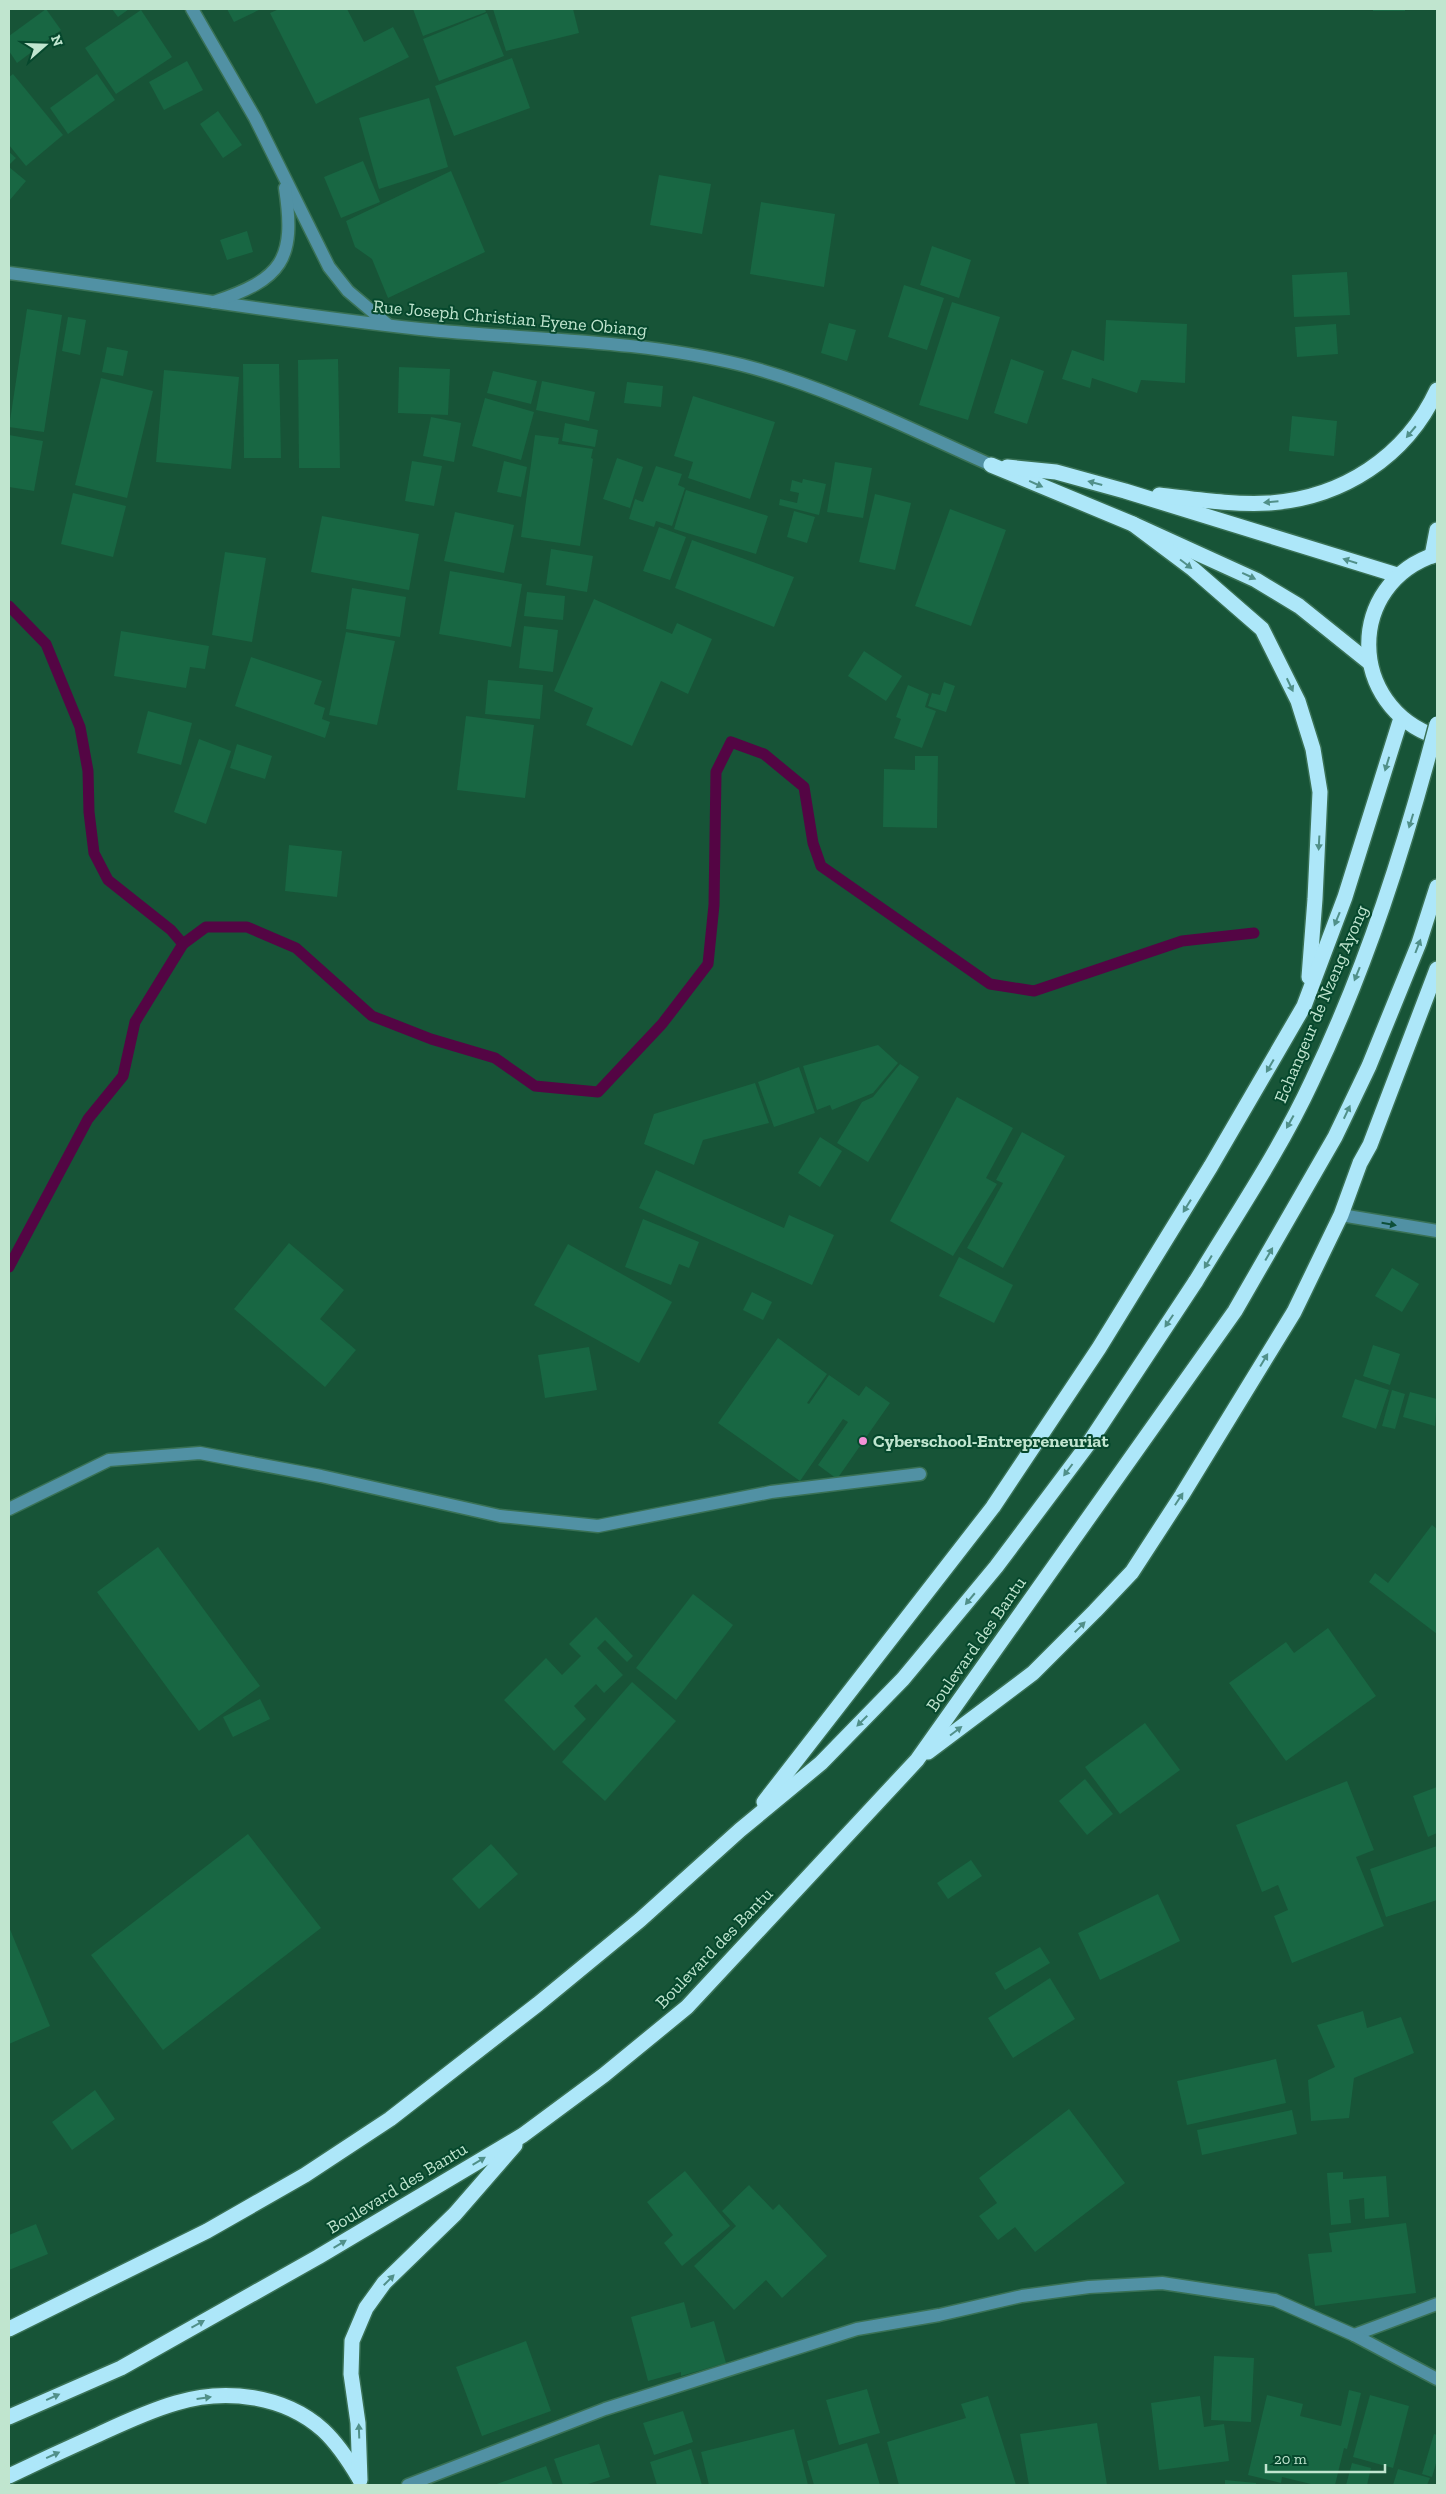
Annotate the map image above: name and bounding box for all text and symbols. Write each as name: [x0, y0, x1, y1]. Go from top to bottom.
north arrow: [20, 20, 70, 70]
text: N: [47, 33, 67, 49]
street label: Rue Joseph Christian Eyene Obiang: [372, 295, 648, 341]
one-way arrow: [1406, 425, 1417, 438]
one-way arrow: [1087, 479, 1102, 487]
one-way arrow: [1029, 481, 1043, 489]
one-way arrow: [1263, 498, 1279, 506]
one-way arrow: [1343, 557, 1358, 564]
one-way arrow: [1179, 559, 1193, 569]
one-way arrow: [1242, 573, 1256, 581]
one-way arrow: [1286, 678, 1294, 692]
one-way arrow: [1382, 757, 1390, 772]
one-way arrow: [1406, 814, 1414, 829]
one-way arrow: [1314, 835, 1322, 851]
street label: Echangeur de Nzeng Ayong: [1269, 902, 1373, 1106]
one-way arrow: [1333, 912, 1341, 927]
one-way arrow: [1415, 939, 1422, 954]
one-way arrow: [1353, 967, 1360, 982]
one-way arrow: [1265, 1059, 1274, 1073]
one-way arrow: [1344, 1105, 1352, 1119]
one-way arrow: [1285, 1116, 1294, 1129]
one-way arrow: [1182, 1199, 1191, 1212]
one-way arrow: [1381, 1220, 1397, 1228]
one-way arrow: [1264, 1247, 1273, 1260]
one-way arrow: [1203, 1256, 1212, 1269]
one-way arrow: [1165, 1314, 1174, 1328]
one-way arrow: [1259, 1354, 1269, 1367]
place label: Cyberschool-Entrepreneuriat: [873, 1430, 1109, 1452]
marker: Cyberschool-Entrepreneuriat: [857, 1435, 869, 1447]
one-way arrow: [1063, 1463, 1074, 1476]
one-way arrow: [1174, 1492, 1184, 1506]
street label: Boulevard des Bantu: [921, 1572, 1031, 1716]
one-way arrow: [964, 1592, 975, 1605]
one-way arrow: [1074, 1621, 1086, 1633]
one-way arrow: [856, 1715, 868, 1727]
one-way arrow: [949, 1726, 963, 1736]
street label: Boulevard des Bantu: [651, 1883, 777, 2013]
street label: Boulevard des Bantu: [323, 2138, 471, 2238]
one-way arrow: [473, 2156, 486, 2165]
one-way arrow: [333, 2240, 346, 2249]
one-way arrow: [383, 2274, 395, 2286]
one-way arrow: [192, 2320, 205, 2329]
one-way arrow: [46, 2393, 60, 2401]
one-way arrow: [197, 2394, 213, 2402]
one-way arrow: [354, 2423, 362, 2439]
scale bar: [1266, 2442, 1385, 2474]
text: 20 m: [1274, 2450, 1307, 2468]
one-way arrow: [46, 2451, 60, 2459]

